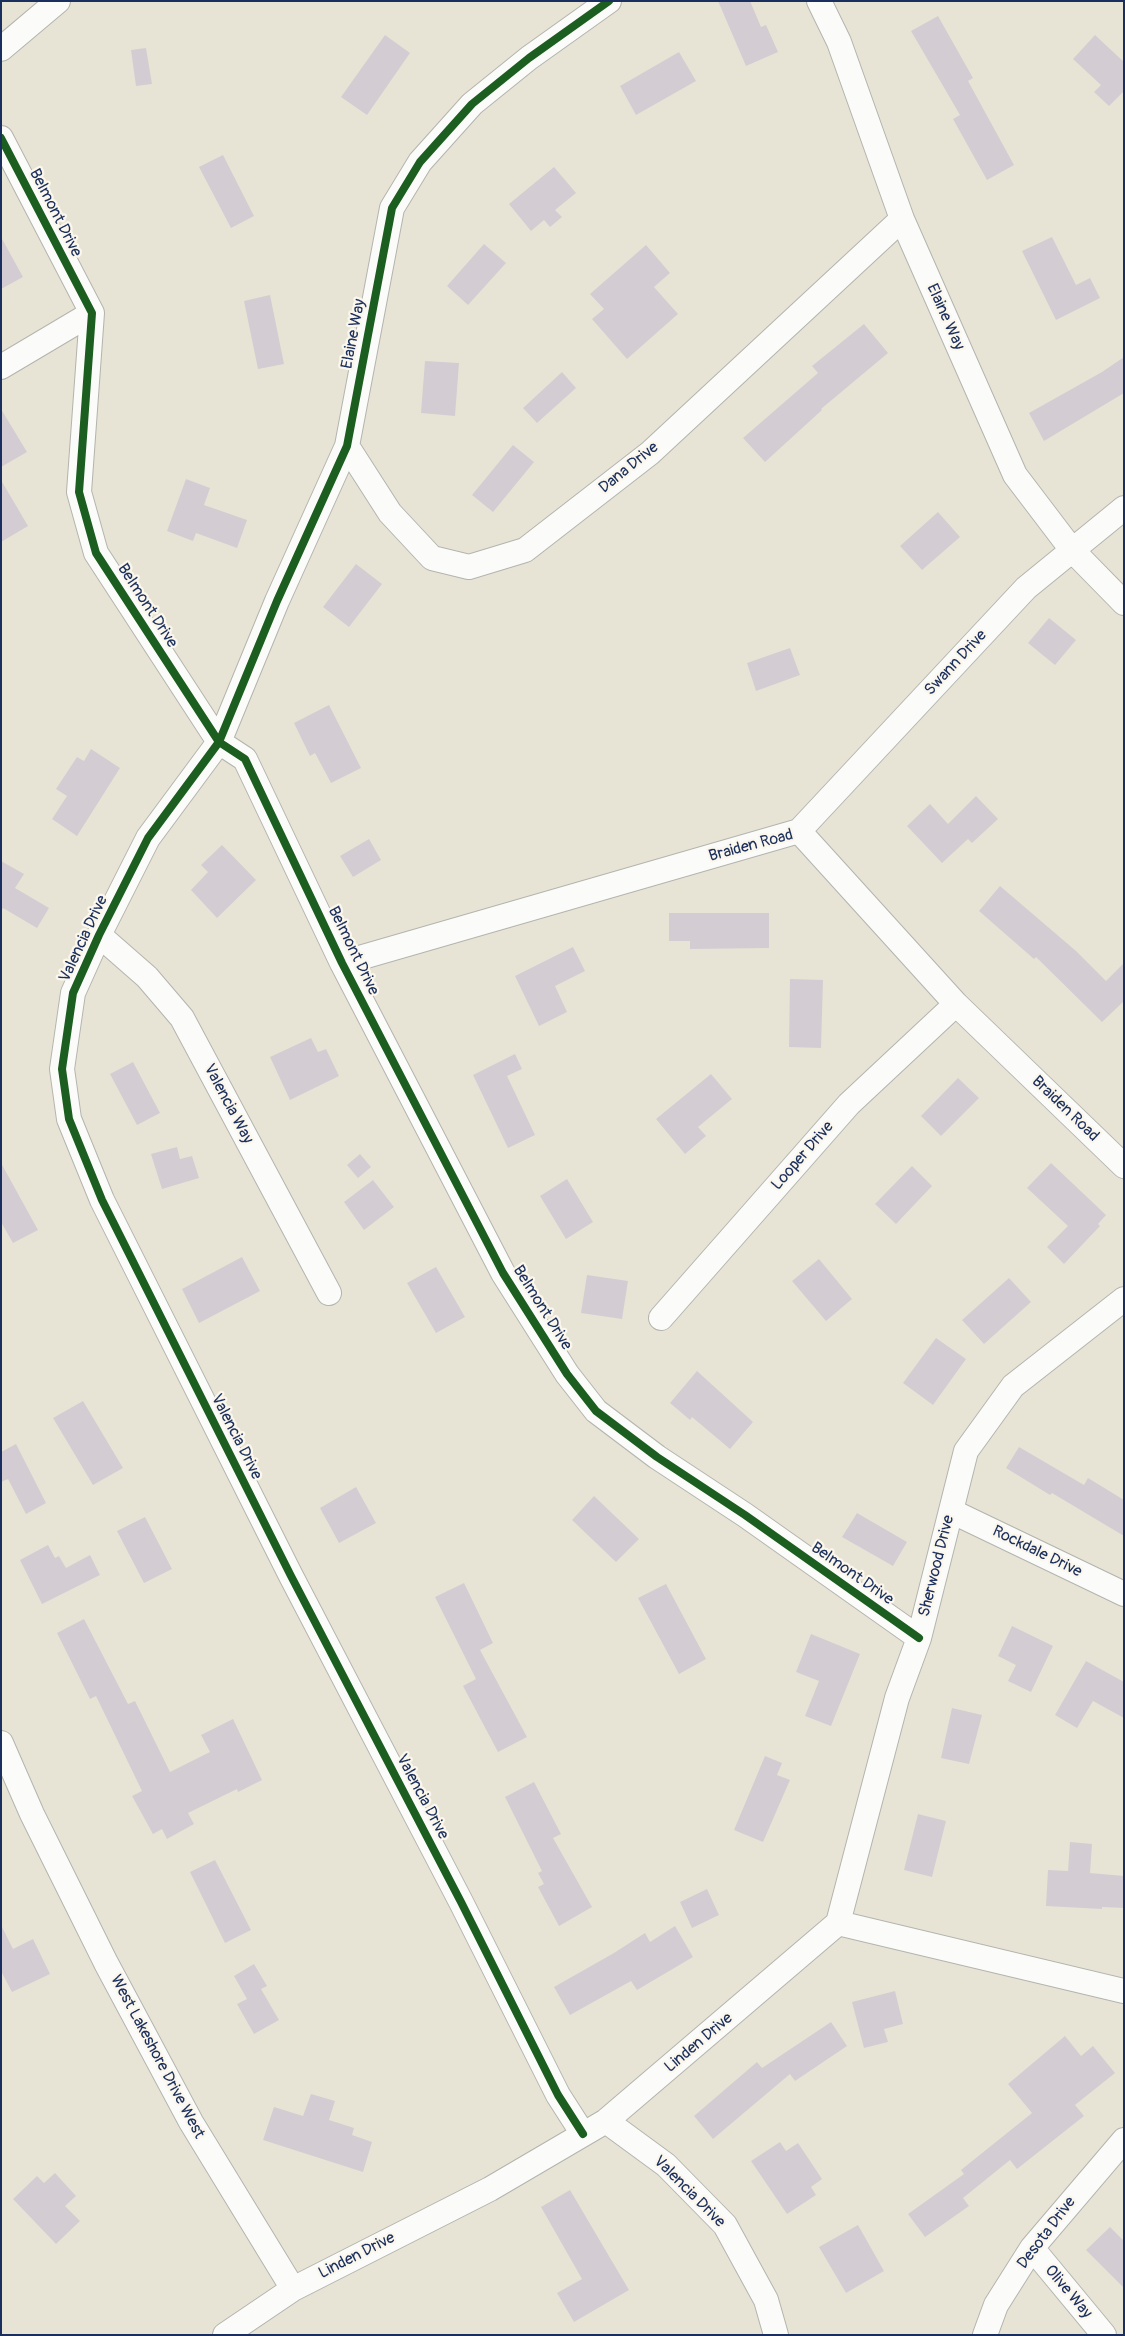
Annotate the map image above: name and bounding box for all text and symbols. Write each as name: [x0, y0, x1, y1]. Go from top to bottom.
street label: Belmont Drive: [25, 166, 85, 260]
street label: Elaine Way: [922, 281, 968, 353]
street label: Elaine Way: [338, 298, 370, 370]
street label: Dana Drive: [595, 438, 663, 498]
street label: Belmont Drive: [113, 560, 181, 652]
street label: Swann Drive: [921, 626, 991, 700]
street label: Braiden Road: [707, 826, 795, 866]
street label: Valencia Drive: [56, 893, 112, 985]
street label: Belmont Drive: [323, 903, 383, 999]
street label: Valencia Way: [199, 1061, 257, 1147]
street label: Braiden Road: [1027, 1072, 1103, 1146]
street label: Looper Drive: [768, 1118, 838, 1194]
street label: Belmont Drive: [508, 1262, 576, 1354]
street label: Valencia Drive: [206, 1391, 266, 1483]
street label: Sherwood Drive: [915, 1513, 959, 1619]
street label: Rockdale Drive: [989, 1522, 1085, 1582]
street label: Belmont Drive: [807, 1538, 897, 1610]
street label: Valencia Drive: [392, 1751, 452, 1843]
street label: West Lakeshore Drive West: [106, 1972, 208, 2142]
street label: Linden Drive: [661, 2009, 737, 2077]
street label: Valencia Drive: [649, 2152, 729, 2232]
street label: Desota Drive: [1014, 2193, 1080, 2273]
street label: Linden Drive: [316, 2229, 398, 2283]
street label: Olive Way: [1040, 2261, 1096, 2323]

